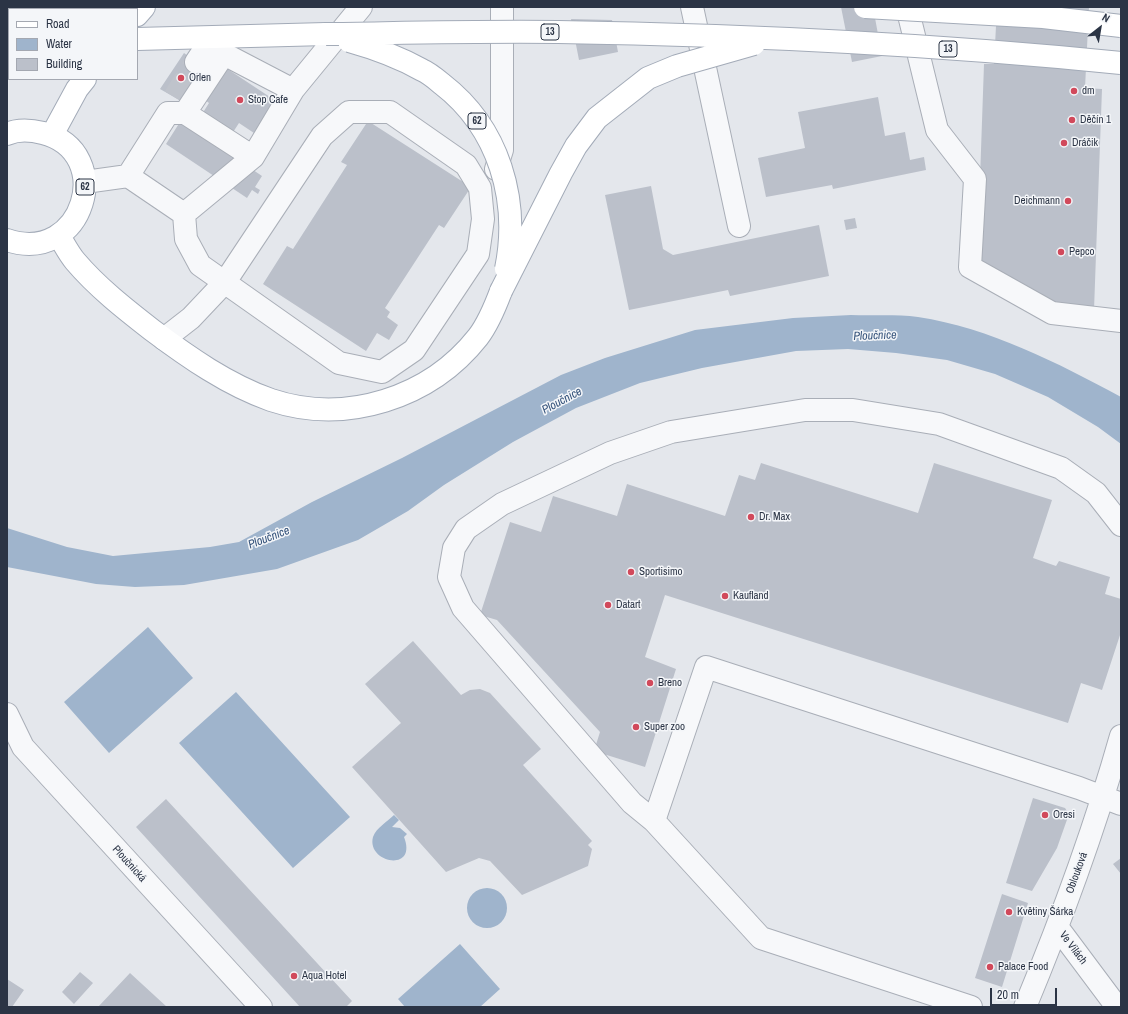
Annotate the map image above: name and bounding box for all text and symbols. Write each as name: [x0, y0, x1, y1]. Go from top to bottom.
legend: [8, 8, 138, 80]
north arrow: [1080, 8, 1120, 48]
text: N: [1100, 10, 1113, 25]
text: Road: [46, 16, 70, 32]
road number: 13: [541, 24, 559, 40]
text: Water: [46, 36, 72, 52]
road number: 13: [939, 41, 957, 57]
text: Building: [46, 56, 82, 72]
place label: Orlen: [189, 71, 211, 85]
marker: Orlen: [176, 73, 186, 83]
place label: dm: [1082, 84, 1095, 98]
marker: dm: [1069, 86, 1079, 96]
place label: Stop Cafe: [248, 93, 288, 107]
marker: Stop Cafe: [235, 95, 245, 105]
road number: 62: [468, 113, 486, 129]
place label: Děčín 1: [1080, 113, 1111, 127]
marker: Děčín 1: [1067, 115, 1077, 125]
place label: Dráčik: [1072, 136, 1098, 150]
marker: Dráčik: [1059, 138, 1069, 148]
road number: 62: [76, 179, 94, 195]
place label: Deichmann: [1014, 194, 1060, 208]
marker: Deichmann: [1063, 196, 1073, 206]
place label: Pepco: [1069, 245, 1095, 259]
marker: Pepco: [1056, 247, 1066, 257]
water label: Ploučnice: [853, 328, 897, 344]
water label: Ploučnice: [540, 384, 584, 418]
place label: Dr. Max: [759, 510, 790, 524]
marker: Dr. Max: [746, 512, 756, 522]
water label: Ploučnice: [246, 524, 292, 552]
place label: Sportisimo: [639, 565, 683, 579]
marker: Sportisimo: [626, 567, 636, 577]
place label: Kaufland: [733, 589, 769, 603]
marker: Kaufland: [720, 591, 730, 601]
place label: Datart: [616, 598, 641, 612]
marker: Datart: [603, 600, 613, 610]
place label: Breno: [658, 676, 682, 690]
marker: Breno: [645, 678, 655, 688]
place label: Super zoo: [644, 720, 685, 734]
marker: Super zoo: [631, 722, 641, 732]
place label: Oresi: [1053, 808, 1075, 822]
marker: Oresi: [1040, 810, 1050, 820]
street label: Ploučnická: [109, 843, 149, 885]
street label: Oblouková: [1063, 850, 1091, 896]
place label: Květiny Šárka: [1017, 905, 1073, 919]
marker: Květiny Šárka: [1004, 907, 1014, 917]
street label: Ve Vilách: [1056, 929, 1090, 967]
place label: Palace Food: [998, 960, 1048, 974]
marker: Palace Food: [985, 962, 995, 972]
place label: Aqua Hotel: [302, 969, 347, 983]
marker: Aqua Hotel: [289, 971, 299, 981]
scale bar: [992, 980, 1059, 1006]
text: 20 m: [997, 987, 1019, 1003]

